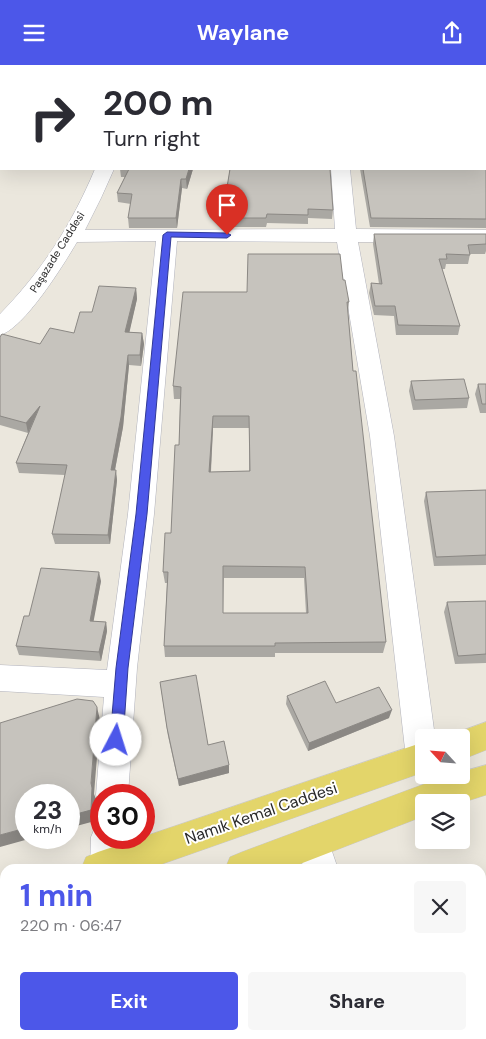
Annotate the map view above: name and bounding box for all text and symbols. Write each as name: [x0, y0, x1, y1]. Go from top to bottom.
text: Waylane: [197, 18, 289, 47]
icon: menu: [20, 19, 48, 47]
icon: share: [438, 19, 466, 47]
text: 200 m: [103, 80, 214, 126]
icon: right: [20, 85, 85, 150]
text: Turn right: [103, 124, 200, 153]
pin: [206, 184, 248, 235]
icon: arrive: [213, 191, 241, 219]
street label: Paşazade Caddesi: [26, 209, 88, 295]
position arrow: [89, 713, 141, 765]
north arrow: [415, 729, 470, 784]
map controls: [415, 729, 470, 849]
street label: Namık Kemal Caddesi: [182, 777, 340, 849]
speed limit sign: 30: [90, 784, 155, 849]
text: 23: [33, 794, 62, 827]
button: layers: [415, 794, 470, 849]
text: km/h: [33, 821, 62, 837]
text: 1 min: [20, 876, 93, 915]
button: close: [414, 881, 466, 933]
text: 220 m · 06:47: [20, 915, 122, 936]
button: Exit: [20, 972, 238, 1030]
button: Share: [248, 972, 466, 1030]

